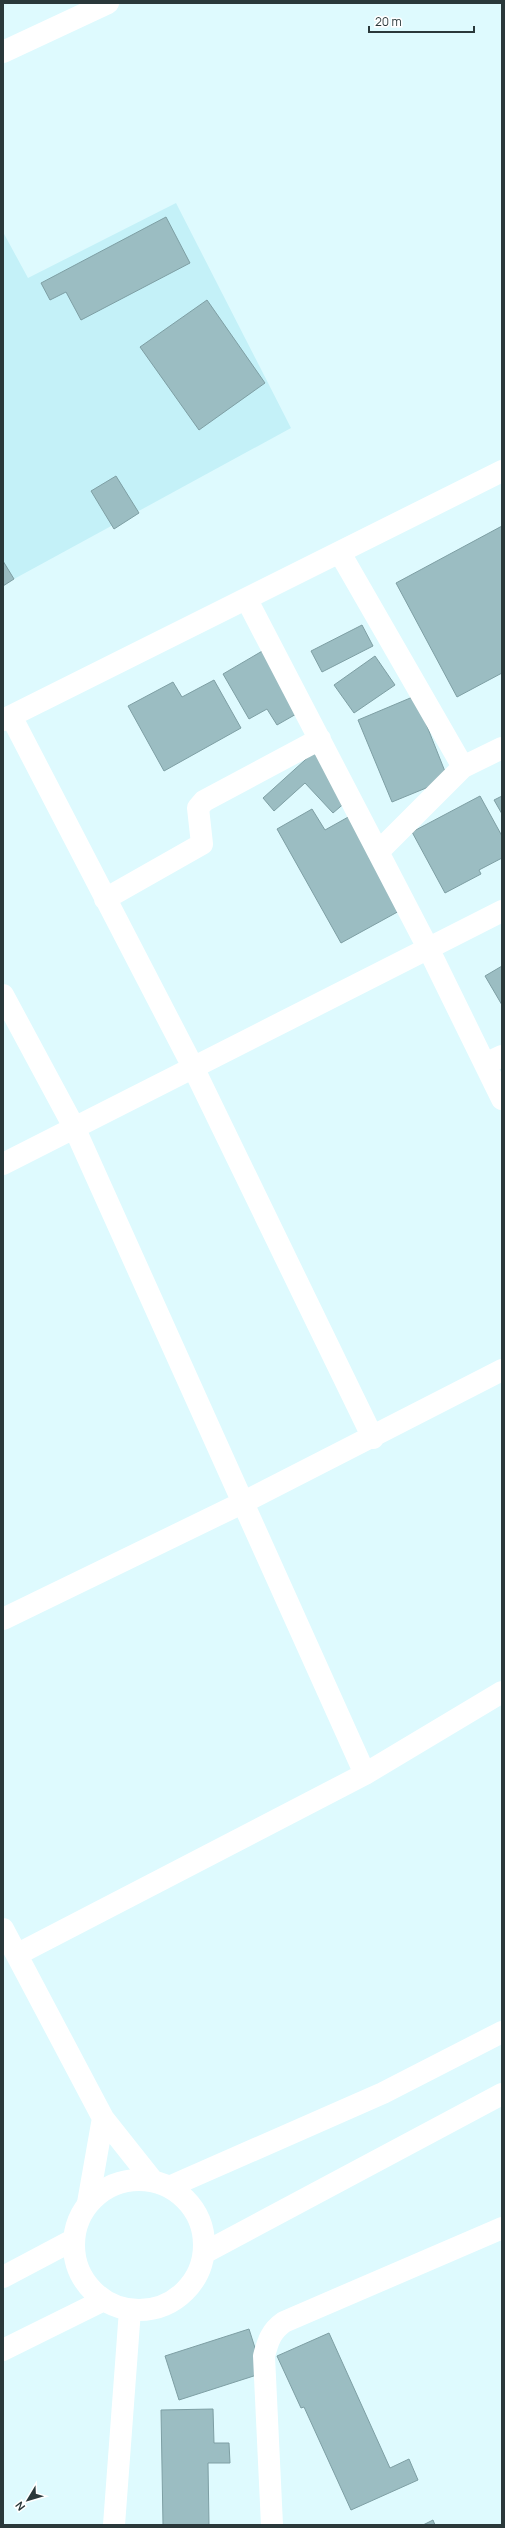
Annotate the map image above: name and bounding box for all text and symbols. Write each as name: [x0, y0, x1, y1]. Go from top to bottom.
scale bar: [369, 8, 474, 34]
text: 20 m: [375, 13, 402, 30]
north arrow: [8, 2480, 48, 2520]
text: N: [11, 2499, 28, 2514]

